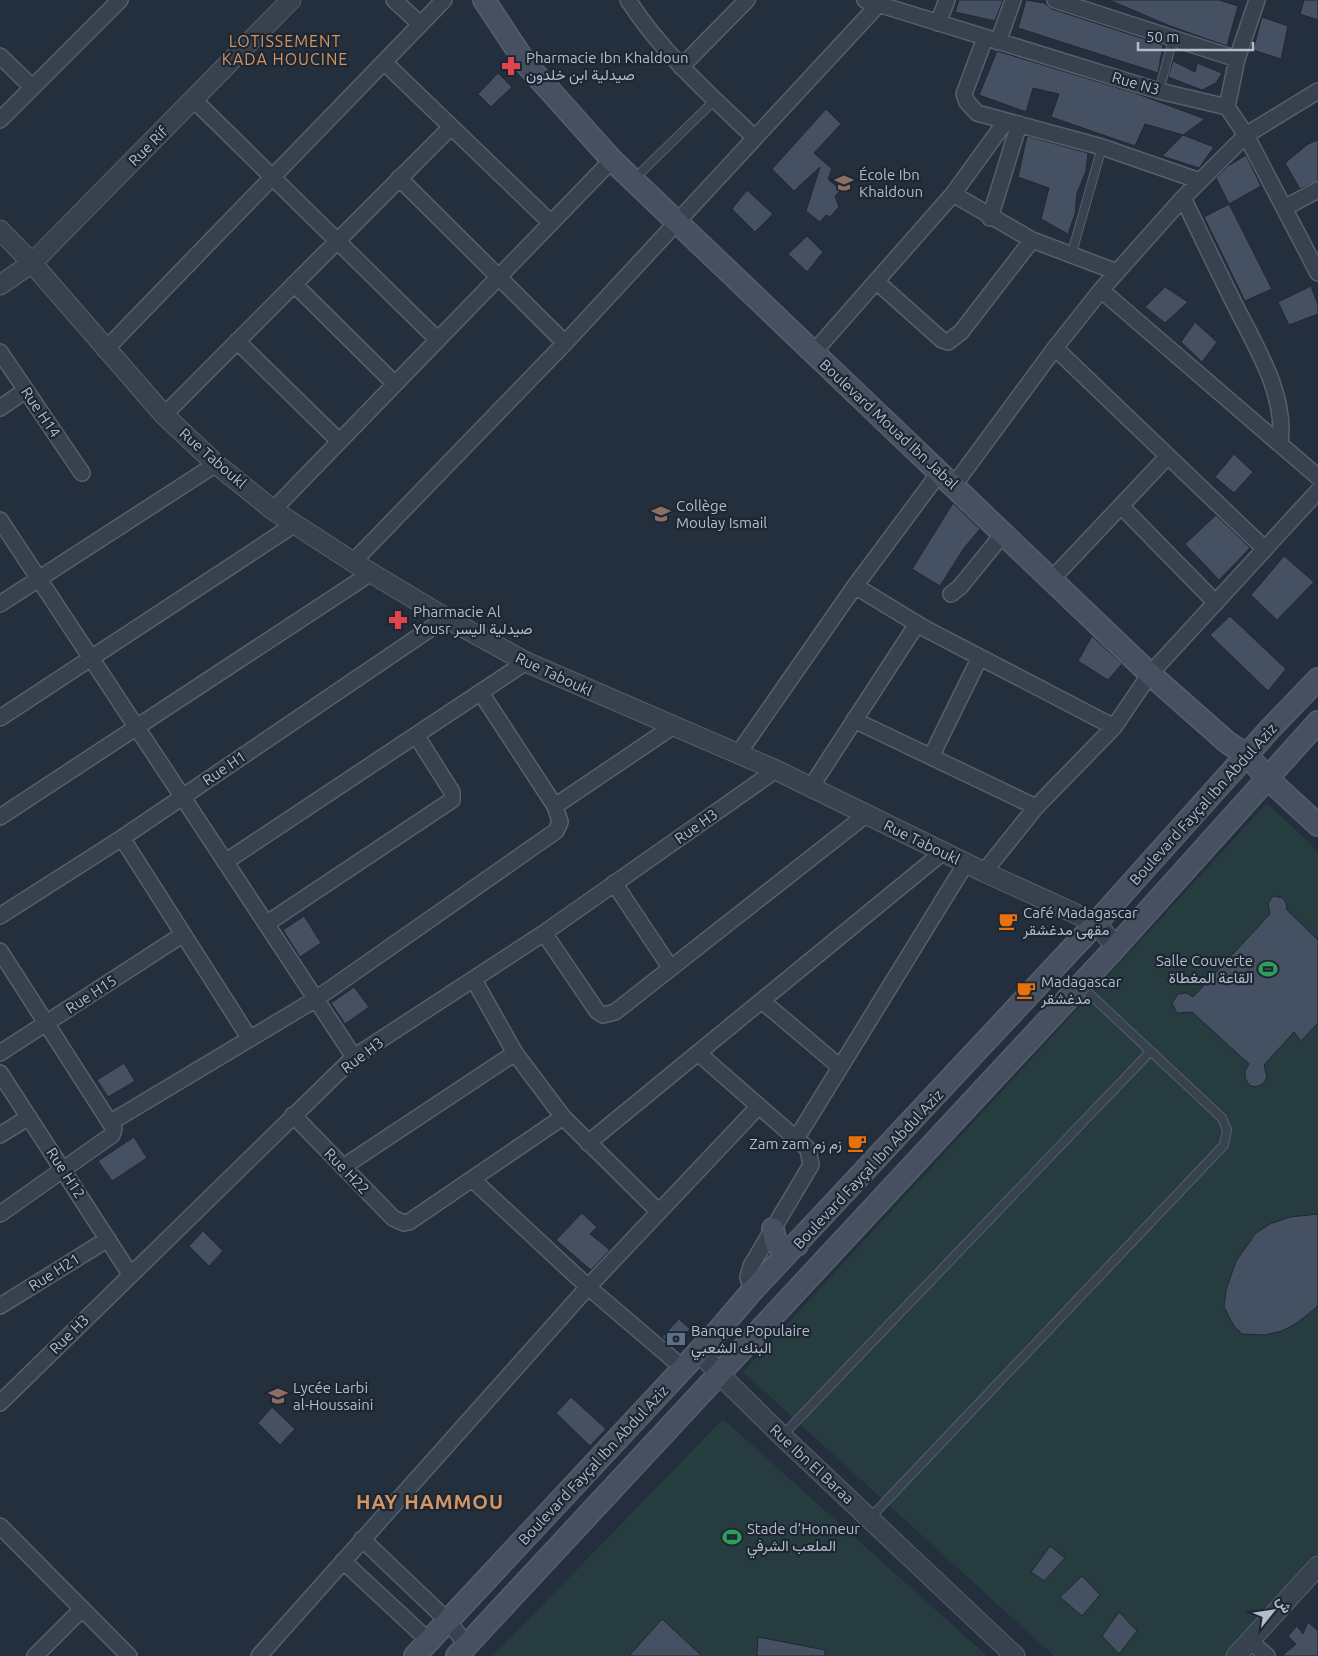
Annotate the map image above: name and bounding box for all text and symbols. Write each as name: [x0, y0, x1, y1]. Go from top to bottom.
scale bar: [1138, 20, 1253, 52]
text: 50 m: [1146, 28, 1179, 45]
district label: LOTISSEMENT KADA HOUCINE: [222, 32, 348, 68]
place label: Pharmacie Ibn Khaldoun صيدلية ابن خلدون: [526, 49, 689, 85]
pharmacy icon: Pharmacie Ibn Khaldoun صيدلية ابن خلدون: [500, 55, 522, 77]
street label: Rue N3: [1110, 68, 1162, 98]
street label: Rue Rif: [125, 123, 171, 169]
place label: École Ibn Khaldoun: [859, 166, 923, 200]
school or university icon: École Ibn Khaldoun: [833, 172, 855, 194]
street label: Boulevard Mouad Ibn Jabal: [817, 356, 962, 492]
street label: Rue H14: [18, 384, 64, 440]
street label: Rue Taboukl: [176, 424, 250, 492]
place label: Collège Moulay Ismail: [676, 497, 767, 531]
school or university icon: Collège Moulay Ismail: [650, 503, 672, 525]
place label: Pharmacie Al Yousr صيدلية اليسر: [413, 603, 533, 638]
pharmacy icon: Pharmacie Al Yousr صيدلية اليسر: [387, 609, 409, 631]
street label: Rue Taboukl: [513, 649, 595, 699]
street label: Boulevard Fayçal Ibn Abdul Aziz: [1126, 720, 1280, 888]
street label: Rue H1: [199, 747, 249, 789]
street label: Rue H3: [671, 805, 721, 847]
street label: Rue Taboukl: [881, 816, 963, 868]
place label: Café Madagascar مقهى مدغشقر: [1022, 904, 1138, 940]
cafe icon: Café Madagascar مقهى مدغشقر: [997, 910, 1019, 932]
place label: Salle Couverte القاعة المغطاة: [1156, 952, 1253, 986]
sports icon: Salle Couverte القاعة المغطاة: [1257, 958, 1279, 980]
street label: Rue H15: [62, 971, 120, 1017]
place label: Madagascar مدغشقر: [1040, 973, 1122, 1008]
cafe icon: Madagascar مدغشقر: [1015, 979, 1037, 1001]
street label: Rue H3: [337, 1034, 387, 1076]
street label: Boulevard Fayçal Ibn Abdul Aziz: [790, 1086, 946, 1252]
cafe icon: Zam zam زم زم: [846, 1132, 868, 1154]
place label: Zam zam زم زم: [749, 1135, 842, 1154]
street label: Rue H12: [43, 1144, 89, 1202]
street label: Rue H22: [321, 1145, 373, 1197]
street label: Rue H21: [25, 1250, 83, 1294]
street label: Rue H3: [46, 1311, 92, 1357]
place label: Banque Populaire البنك الشعبي: [691, 1322, 810, 1361]
bank icon: Banque Populaire البنك الشعبي: [665, 1328, 687, 1350]
place label: Lycée Larbi al-Houssaini: [293, 1379, 373, 1413]
street label: Boulevard Fayçal Ibn Abdul Aziz: [515, 1382, 671, 1548]
school or university icon: Lycée Larbi al-Houssaini: [267, 1385, 289, 1407]
street label: Rue Ibn El Baraa: [767, 1421, 857, 1507]
district label: HAY HAMMOU: [356, 1490, 504, 1513]
place label: Stade d’Honneur الملعب الشرفي: [747, 1520, 860, 1559]
sports icon: Stade d’Honneur الملعب الشرفي: [721, 1526, 743, 1548]
north arrow: [1248, 1586, 1298, 1636]
text: ش: [1272, 1593, 1295, 1616]

